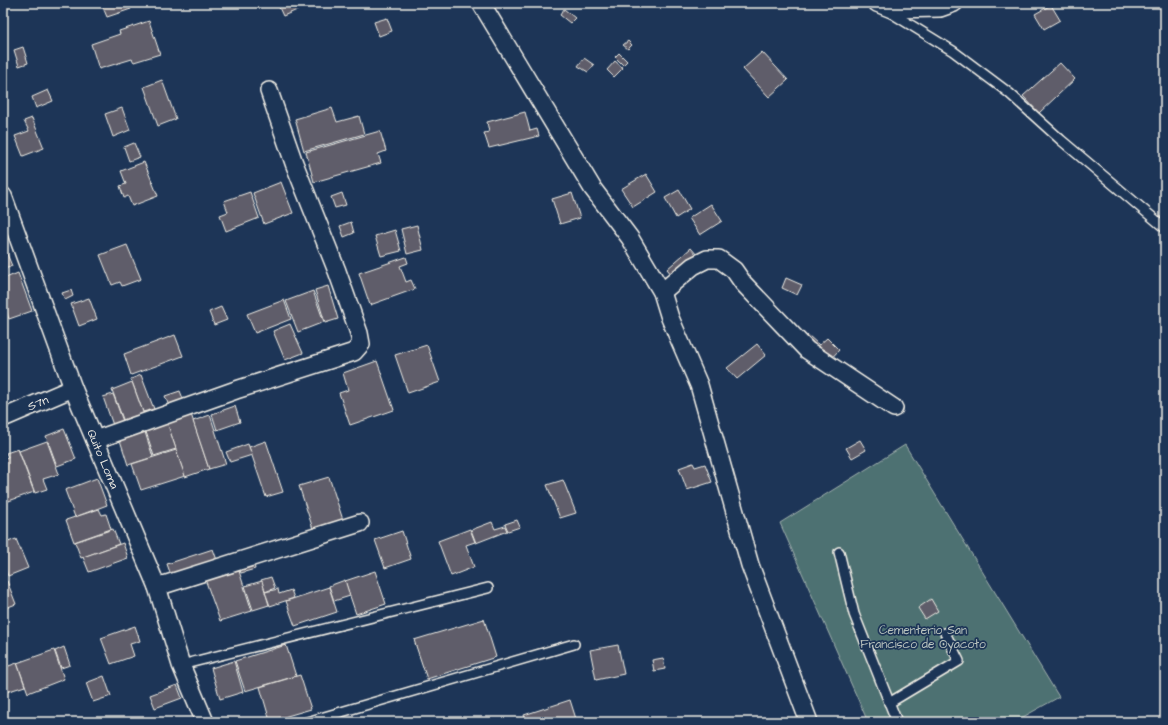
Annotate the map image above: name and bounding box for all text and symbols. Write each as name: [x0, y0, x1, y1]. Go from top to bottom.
street label: S7n: [25, 392, 51, 415]
street label: Quito Loma: [82, 427, 123, 492]
park label: Cementerio San Francisco de Oyacoto: [860, 622, 986, 654]

